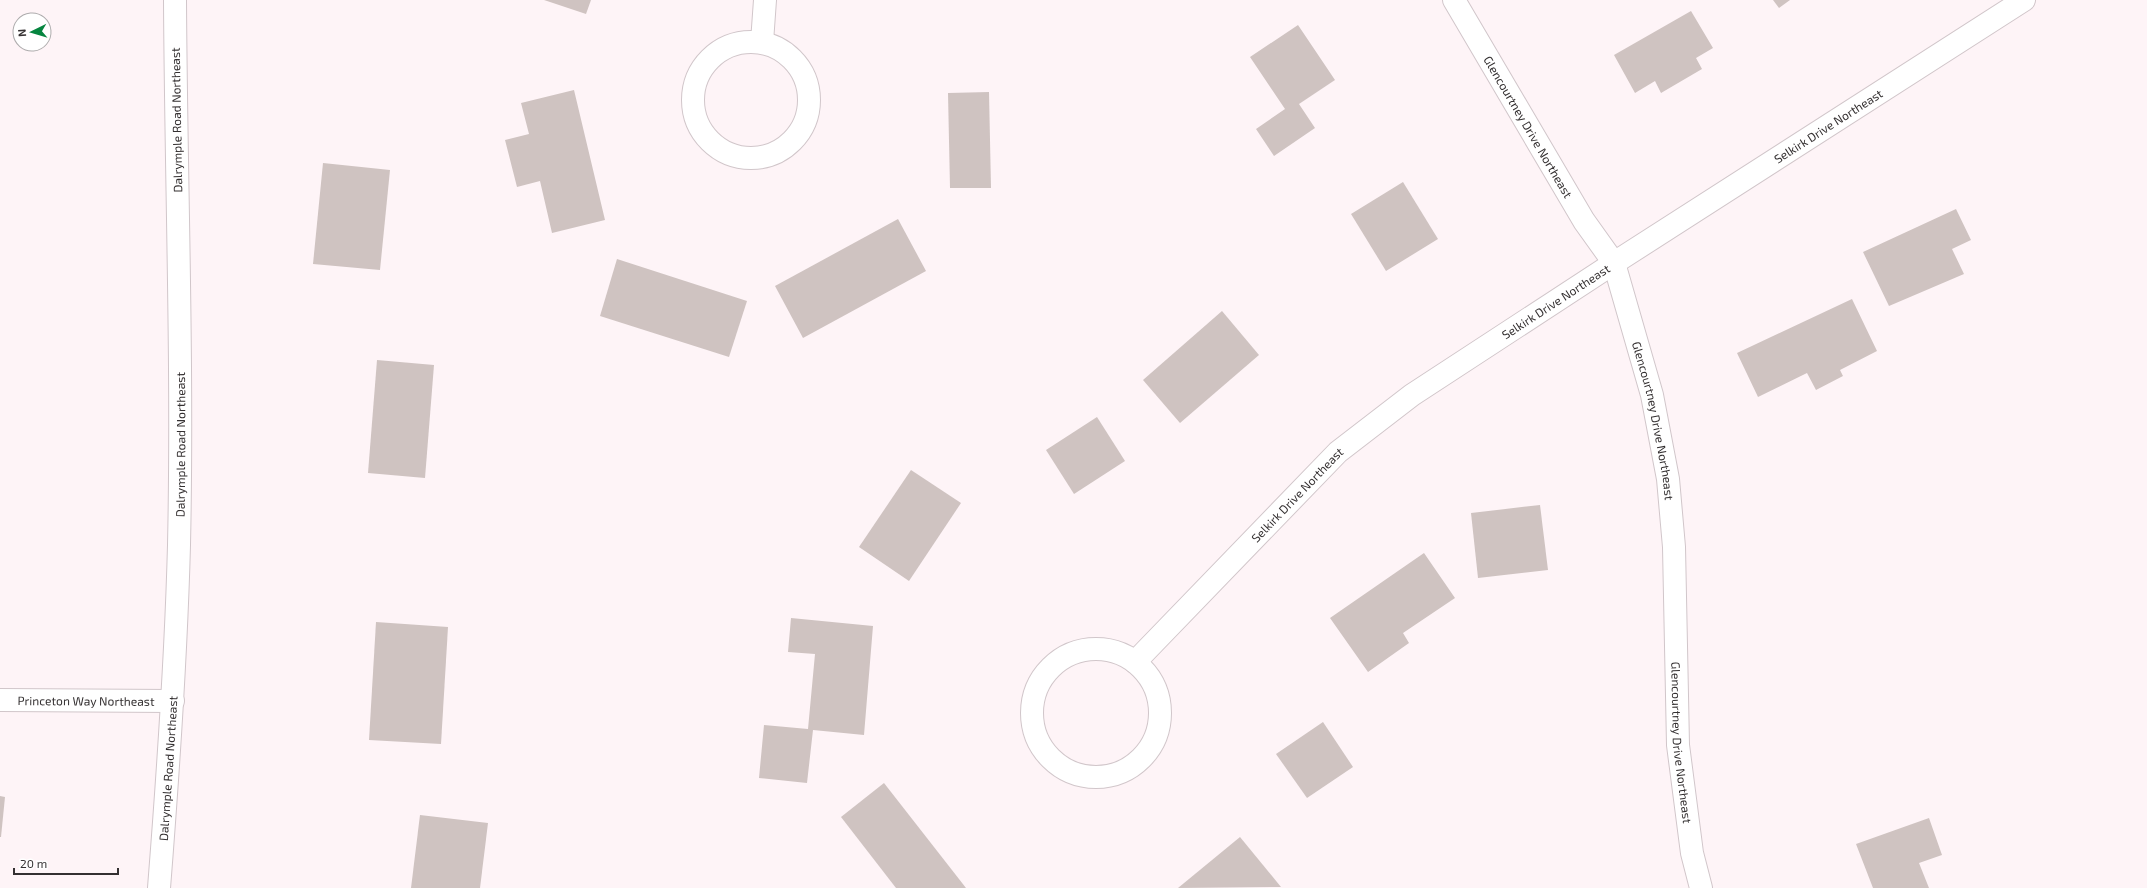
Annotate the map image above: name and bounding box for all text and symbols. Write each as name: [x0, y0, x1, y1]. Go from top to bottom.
north arrow: [12, 12, 52, 52]
text: N: [15, 28, 28, 37]
street label: Dalrymple Road Northeast: [168, 47, 184, 193]
street label: Glencourtney Drive Northeast: [1481, 53, 1576, 201]
street label: Selkirk Drive Northeast: [1771, 86, 1885, 166]
street label: Selkirk Drive Northeast: [1499, 261, 1612, 341]
street label: Glencourtney Drive Northeast: [1630, 340, 1677, 501]
street label: Dalrymple Road Northeast: [173, 372, 187, 517]
street label: Selkirk Drive Northeast: [1248, 444, 1346, 545]
street label: Glencourtney Drive Northeast: [1669, 662, 1695, 825]
street label: Princeton Way Northeast: [17, 693, 155, 708]
street label: Dalrymple Road Northeast: [156, 695, 180, 841]
scale bar: [14, 850, 118, 876]
text: 20 m: [20, 856, 47, 870]

